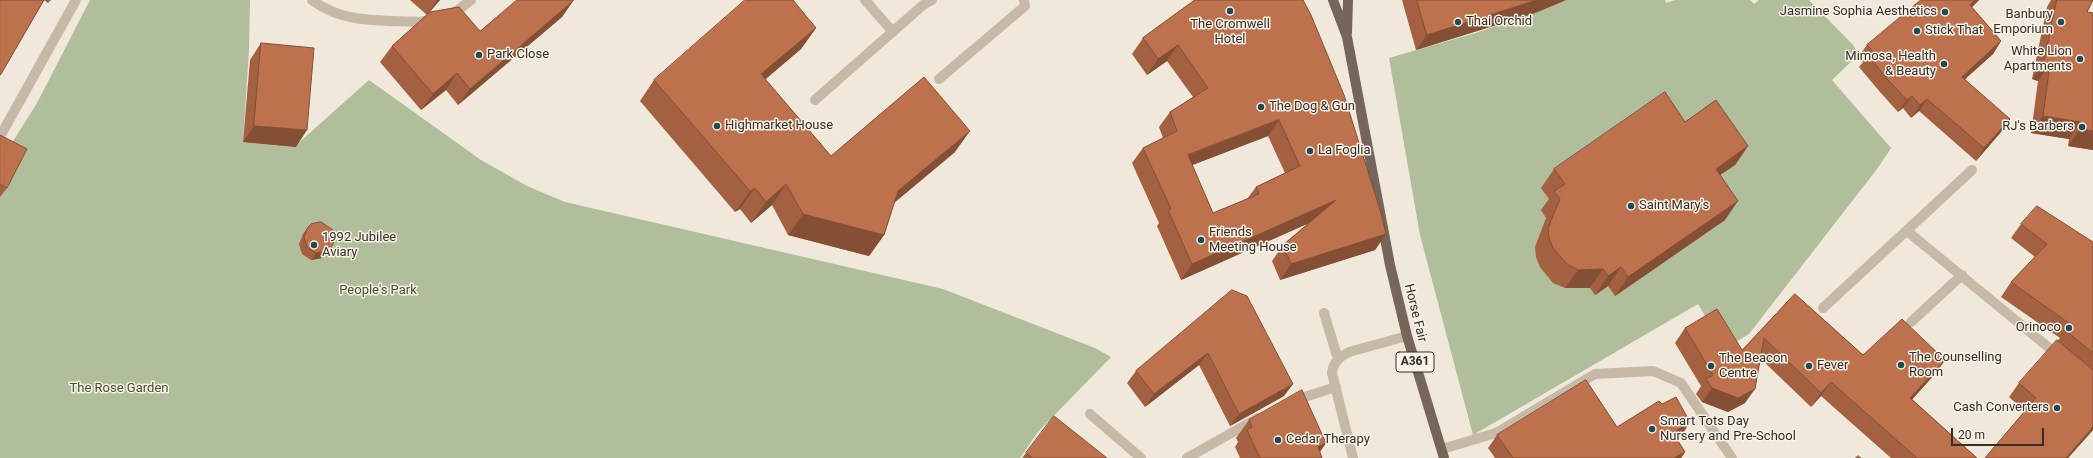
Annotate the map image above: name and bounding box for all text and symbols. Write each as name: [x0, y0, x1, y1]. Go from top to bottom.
place label: Jasmine Sophia Aesthetics: [1780, 4, 1937, 20]
marker: The Cromwell Hotel: [1225, 6, 1235, 16]
marker: Jasmine Sophia Aesthetics: [1940, 7, 1950, 17]
place label: Banbury Emporium: [1993, 7, 2053, 38]
place label: Thai Orchid: [1466, 14, 1532, 30]
place label: The Cromwell Hotel: [1190, 17, 1270, 48]
marker: Thai Orchid: [1453, 17, 1463, 27]
marker: Banbury Emporium: [2056, 17, 2066, 27]
place label: Stick That: [1925, 23, 1983, 39]
marker: Stick That: [1912, 26, 1922, 36]
place label: White Lion Apartments: [2004, 44, 2072, 75]
place label: Park Close: [487, 47, 549, 63]
place label: Mimosa, Health & Beauty: [1845, 49, 1936, 80]
marker: Park Close: [474, 50, 484, 60]
marker: White Lion Apartments: [2075, 54, 2085, 64]
marker: Mimosa, Health & Beauty: [1939, 59, 1949, 69]
place label: The Dog & Gun: [1269, 99, 1355, 115]
marker: The Dog & Gun: [1256, 102, 1266, 112]
place label: Highmarket House: [725, 118, 833, 134]
place label: RJ's Barbers: [2002, 119, 2074, 135]
marker: Highmarket House: [712, 121, 722, 131]
marker: RJ's Barbers: [2077, 122, 2087, 132]
place label: La Foglia: [1318, 143, 1370, 159]
marker: La Foglia: [1305, 146, 1315, 156]
place label: Saint Mary's: [1639, 198, 1709, 214]
marker: Saint Mary's: [1626, 201, 1636, 211]
place label: Friends Meeting House: [1209, 225, 1297, 256]
place label: 1992 Jubilee Aviary: [322, 230, 396, 261]
marker: Friends Meeting House: [1196, 235, 1206, 245]
marker: 1992 Jubilee Aviary: [309, 240, 319, 250]
street label: Horse Fair: [1400, 282, 1430, 344]
park label: People's Park: [339, 283, 417, 299]
place label: Orinoco: [2016, 320, 2061, 336]
marker: Orinoco: [2064, 323, 2074, 333]
place label: The Counselling Room: [1909, 350, 2002, 381]
place label: The Beacon Centre: [1719, 351, 1787, 382]
road number: A361: [1396, 352, 1434, 372]
place label: Fever: [1817, 358, 1848, 374]
marker: The Counselling Room: [1896, 360, 1906, 370]
marker: The Beacon Centre: [1706, 361, 1716, 371]
marker: Fever: [1804, 361, 1814, 371]
park label: The Rose Garden: [70, 381, 168, 397]
place label: Cash Converters: [1953, 400, 2049, 416]
marker: Cash Converters: [2052, 403, 2062, 413]
place label: Smart Tots Day Nursery and Pre-School: [1660, 414, 1796, 445]
scale bar: [1953, 420, 2046, 446]
marker: Smart Tots Day Nursery and Pre-School: [1647, 424, 1657, 434]
text: 20 m: [1958, 428, 1985, 442]
place label: Cedar Therapy: [1286, 432, 1370, 448]
marker: Cedar Therapy: [1273, 435, 1283, 445]

